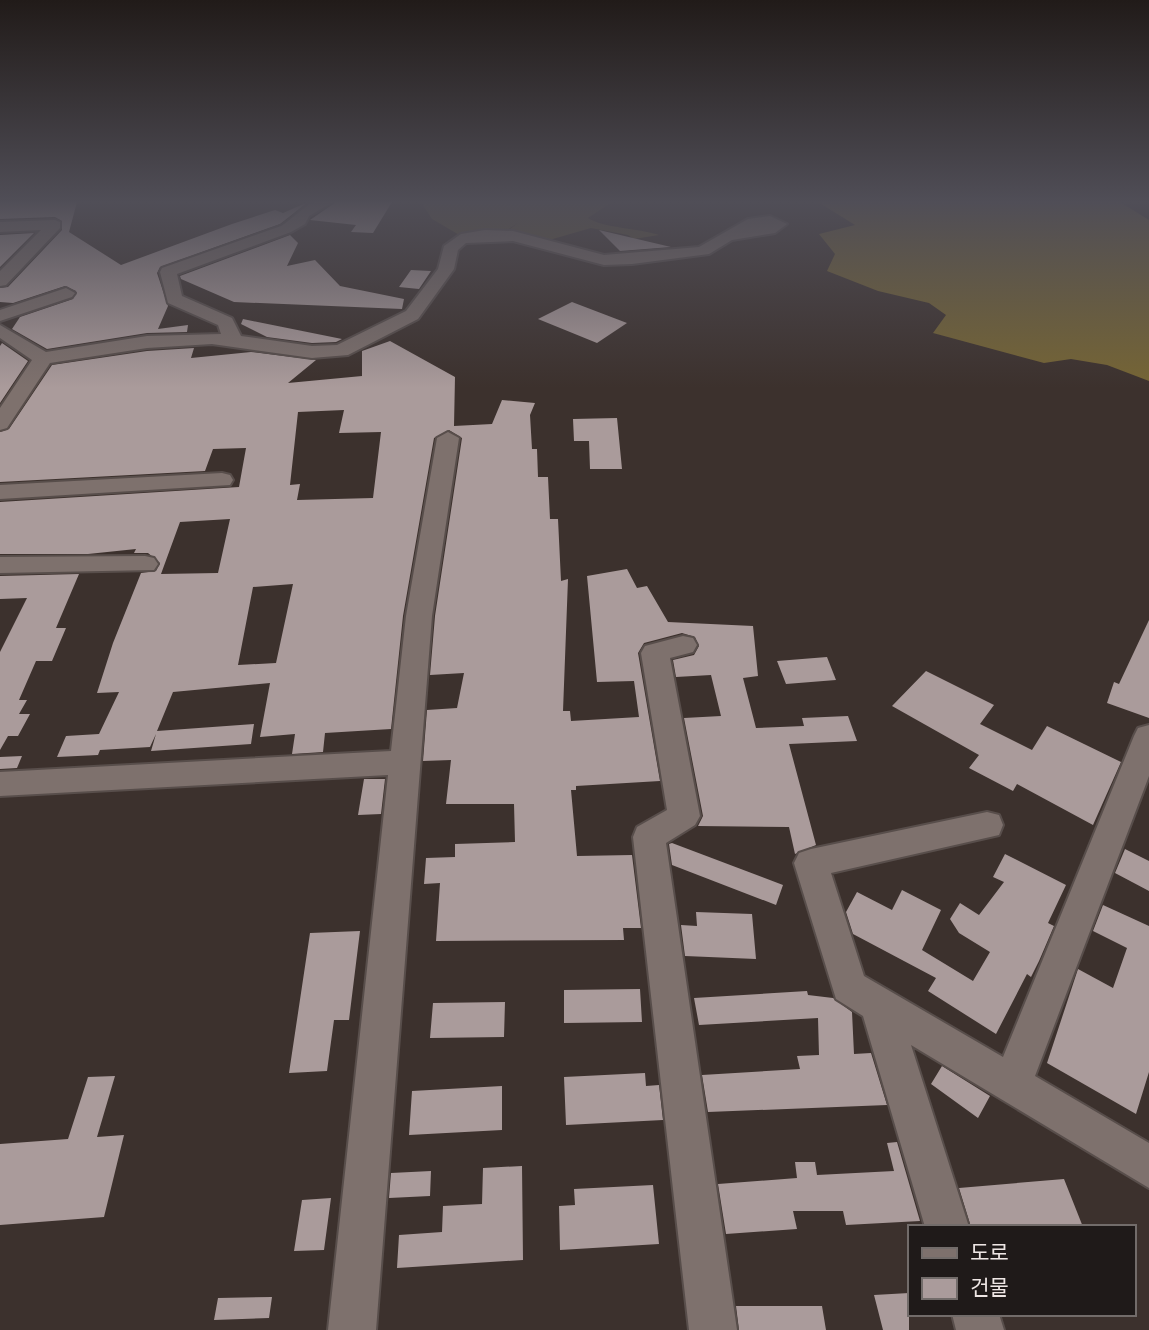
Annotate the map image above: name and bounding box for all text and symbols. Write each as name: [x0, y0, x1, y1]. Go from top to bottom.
legend: [908, 1225, 1135, 1316]
text: 도로: [970, 1240, 1009, 1265]
text: 건물: [970, 1275, 1009, 1300]

